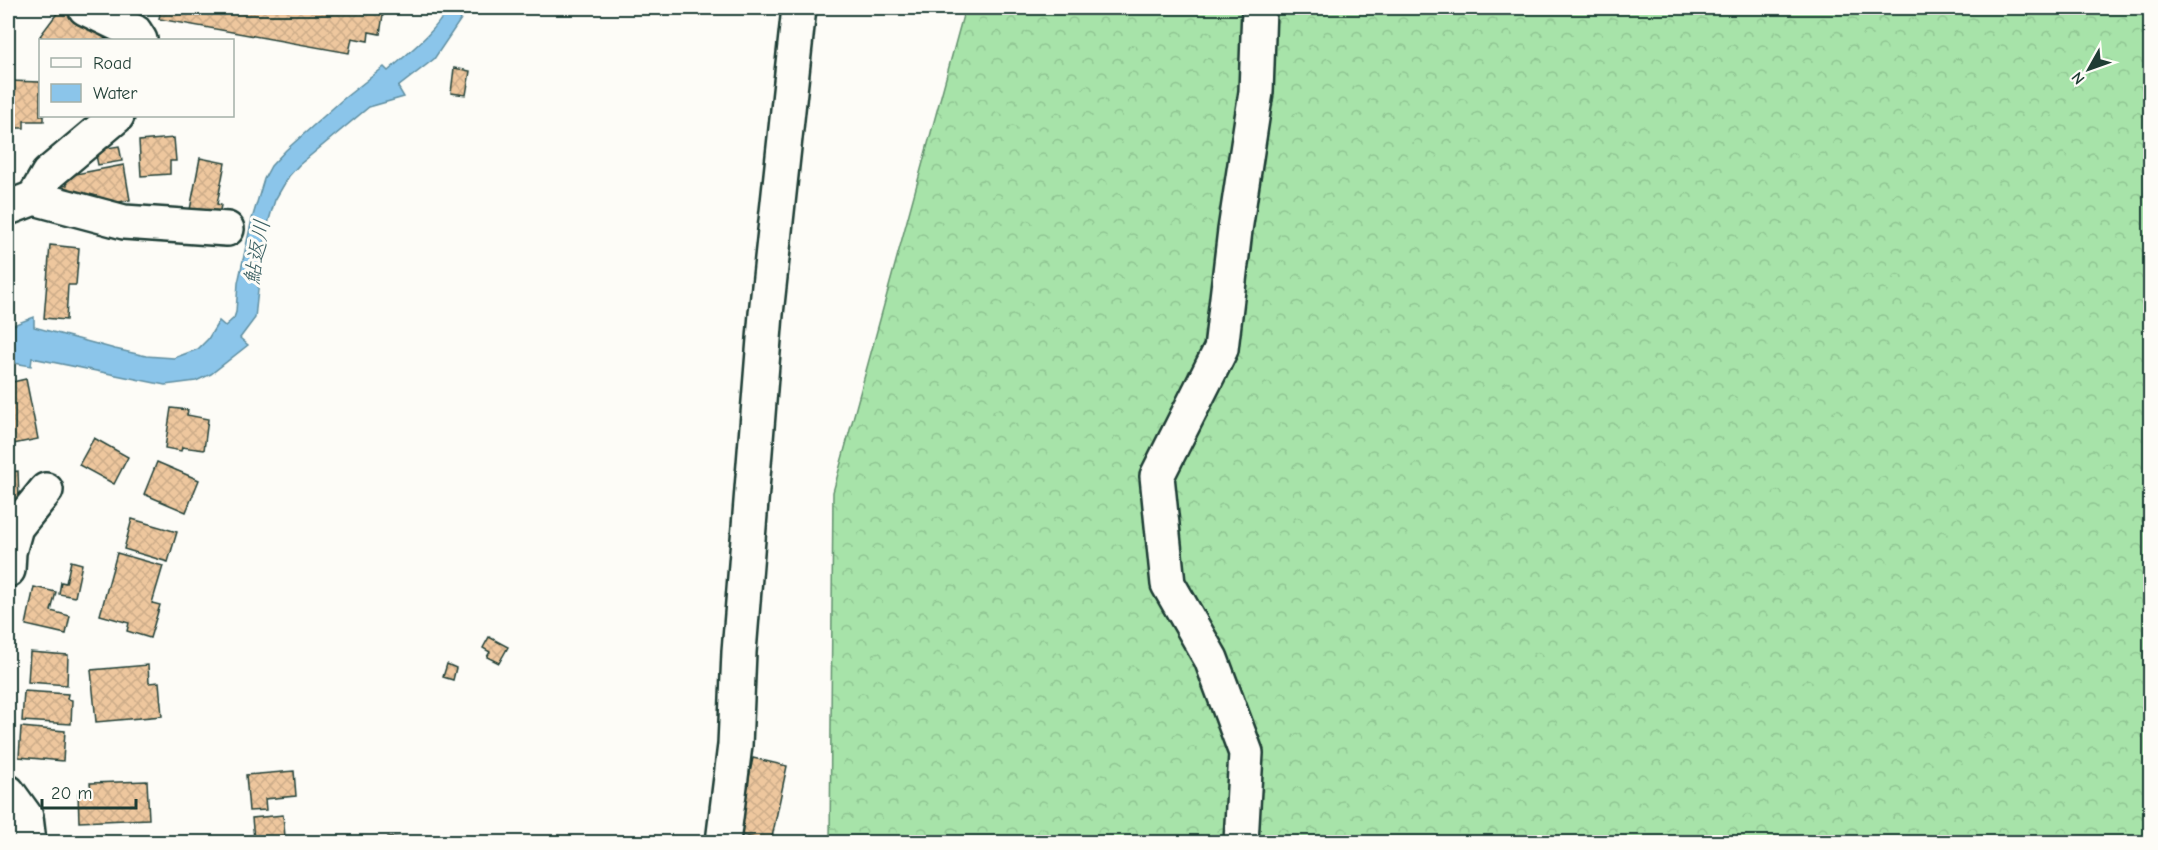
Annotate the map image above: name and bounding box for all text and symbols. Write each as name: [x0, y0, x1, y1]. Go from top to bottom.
legend: [39, 39, 234, 117]
north arrow: [2059, 39, 2119, 99]
text: Road: [93, 53, 132, 74]
text: N: [2068, 68, 2089, 88]
text: Water: [93, 83, 138, 104]
water label: 鮎返川: [238, 217, 276, 287]
scale bar: [42, 772, 136, 810]
text: 20 m: [51, 783, 92, 804]

